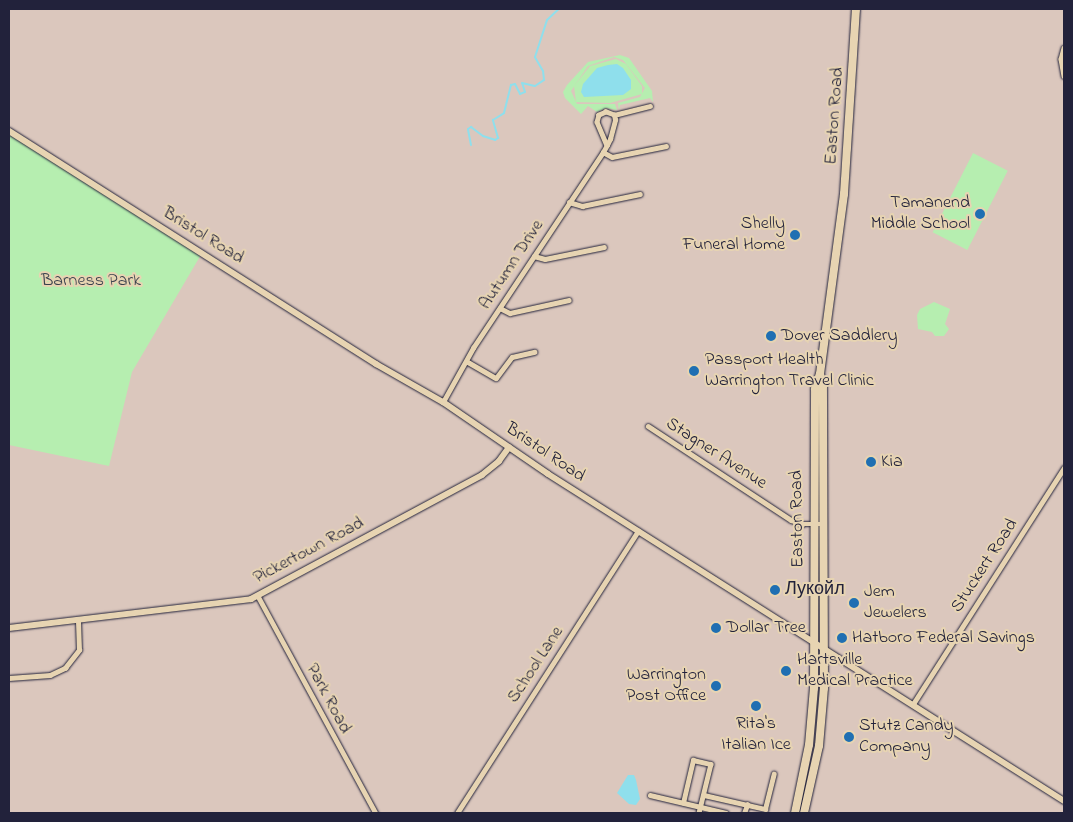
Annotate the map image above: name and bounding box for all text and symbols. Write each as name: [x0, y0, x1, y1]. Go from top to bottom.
street label: Easton Road: [821, 67, 849, 165]
place label: Tamanend Middle School: [871, 193, 970, 235]
street label: Bristol Road: [158, 203, 248, 269]
marker: Tamanend Middle School: [974, 208, 986, 220]
place label: Shelly Funeral Home: [683, 214, 785, 256]
street label: Autumn Drive: [475, 216, 549, 314]
marker: Shelly Funeral Home: [789, 229, 801, 241]
park label: Barness Park: [41, 270, 141, 292]
place label: Dover Saddlery: [781, 325, 897, 347]
marker: Dover Saddlery: [765, 330, 777, 342]
place label: Passport Health Warrington Travel Clinic: [705, 350, 874, 392]
marker: Passport Health Warrington Travel Clinic: [687, 364, 701, 378]
street label: Stagner Avenue: [661, 413, 771, 495]
street label: Bristol Road: [501, 418, 589, 488]
place label: Kia: [881, 451, 903, 473]
marker: Kia: [865, 456, 877, 468]
street label: Easton Road: [786, 470, 810, 568]
street label: Pickertown Road: [250, 513, 368, 589]
street label: Stuckert Road: [947, 515, 1023, 617]
place label: Лукойл: [785, 579, 845, 601]
place label: Jem Jewelers: [864, 582, 927, 624]
marker: Лукойл: [769, 584, 781, 596]
marker: Jem Jewelers: [848, 597, 860, 609]
place label: Dollar Tree: [726, 617, 806, 639]
marker: Dollar Tree: [710, 622, 722, 634]
street label: School Lane: [503, 623, 569, 707]
place label: Hatboro Federal Savings: [852, 627, 1035, 649]
marker: Hatboro Federal Savings: [836, 632, 848, 644]
place label: Hartsville Medical Practice: [797, 650, 913, 692]
street label: Park Road: [301, 660, 355, 738]
marker: Hartsville Medical Practice: [779, 664, 793, 678]
place label: Warrington Post Office: [626, 665, 706, 708]
marker: Warrington Post Office: [710, 680, 722, 692]
marker: Rita's Italian Ice: [750, 700, 762, 712]
place label: Rita's Italian Ice: [721, 714, 791, 756]
place label: Stutz Candy Company: [859, 716, 954, 759]
marker: Stutz Candy Company: [843, 731, 855, 743]

